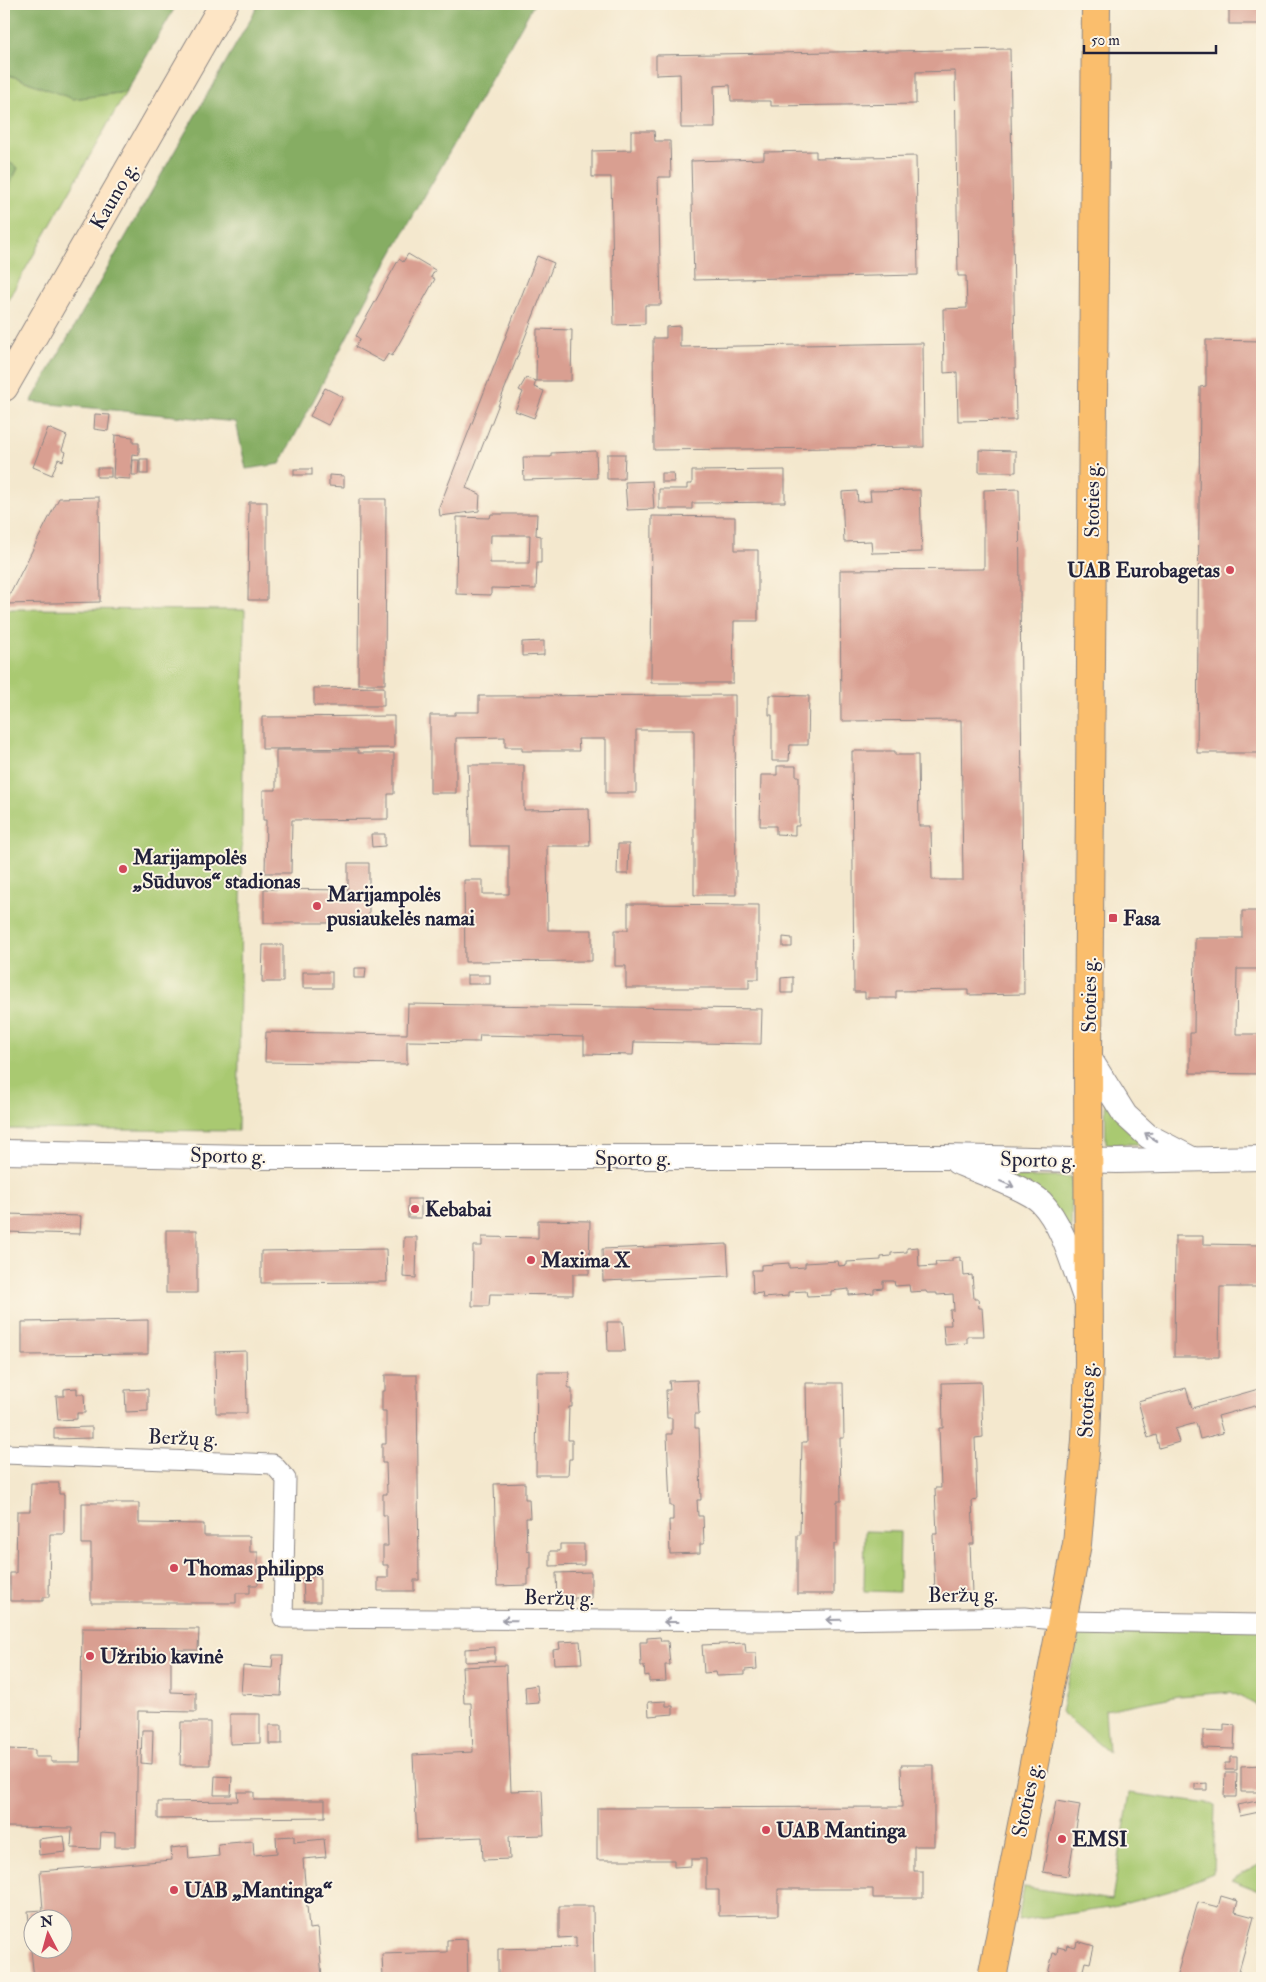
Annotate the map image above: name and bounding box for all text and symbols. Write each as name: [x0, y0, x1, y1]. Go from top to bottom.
scale bar: [1084, 22, 1216, 54]
text: 50 m: [1091, 31, 1120, 50]
street label: Kauno g.: [84, 157, 144, 235]
street label: Stoties g.: [1079, 462, 1106, 538]
place label: UAB Eurobagetas: [1067, 557, 1220, 584]
marker: UAB Eurobagetas: [1224, 564, 1236, 576]
place label: Marijampolės „Sūduvos“ stadionas: [132, 844, 300, 895]
marker: Marijampolės „Sūduvos“ stadionas: [117, 863, 129, 875]
place label: Marijampolės pusiaukelės namai: [326, 881, 475, 932]
marker: Marijampolės pusiaukelės namai: [311, 900, 323, 912]
place label: Fasa: [1123, 905, 1161, 932]
marker: Fasa: [1107, 912, 1119, 924]
street label: Stoties g.: [1076, 957, 1103, 1033]
one-way arrow: [1144, 1131, 1158, 1141]
street label: Sporto g.: [190, 1142, 266, 1170]
street label: Sporto g.: [595, 1145, 671, 1172]
street label: Sporto g.: [1000, 1146, 1076, 1174]
one-way arrow: [999, 1179, 1014, 1189]
place label: Kebabai: [425, 1196, 492, 1223]
marker: Kebabai: [409, 1203, 421, 1215]
place label: Maxima X: [540, 1247, 631, 1274]
marker: Maxima X: [525, 1254, 537, 1266]
street label: Stoties g.: [1072, 1362, 1102, 1438]
street label: Beržų g.: [147, 1423, 219, 1453]
place label: Thomas philipps: [183, 1555, 324, 1582]
marker: Thomas philipps: [168, 1562, 180, 1574]
street label: Beržų g.: [928, 1581, 998, 1609]
street label: Beržų g.: [524, 1584, 594, 1612]
one-way arrow: [501, 1615, 517, 1625]
one-way arrow: [826, 1615, 842, 1625]
one-way arrow: [663, 1617, 680, 1627]
place label: Užribio kavinė: [100, 1643, 224, 1670]
marker: Užribio kavinė: [84, 1650, 96, 1662]
street label: Stoties g.: [1006, 1760, 1048, 1840]
place label: UAB Mantinga: [776, 1817, 908, 1844]
marker: UAB Mantinga: [760, 1824, 772, 1836]
place label: EMSI: [1072, 1826, 1128, 1853]
marker: EMSI: [1056, 1833, 1068, 1845]
place label: UAB „Mantinga“: [184, 1877, 333, 1904]
marker: UAB „Mantinga“: [168, 1884, 180, 1896]
north arrow: [22, 1910, 72, 1960]
text: N: [39, 1912, 54, 1931]

